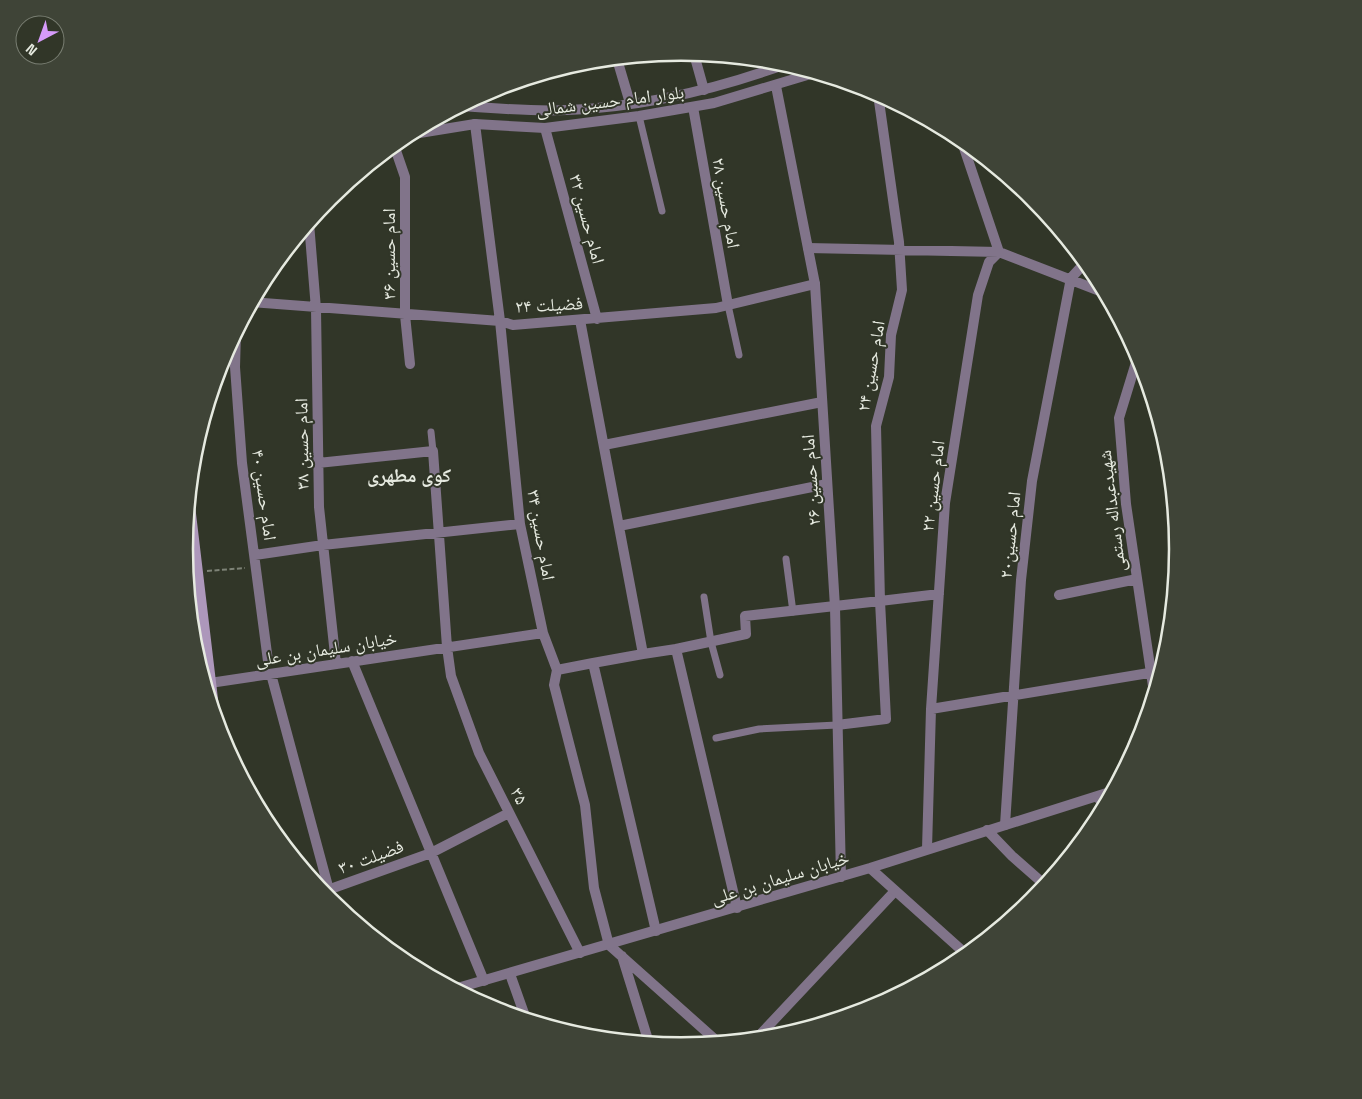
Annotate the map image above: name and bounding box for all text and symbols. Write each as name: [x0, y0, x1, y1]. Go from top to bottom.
north arrow: [15, 15, 65, 65]
text: N: [22, 40, 41, 60]
street label: بلوار امام حسین شمالی: [535, 80, 686, 122]
street label: امام حسین ۲۸: [706, 156, 746, 250]
street label: امام حسین ۳۲: [564, 172, 610, 266]
street label: امام حسین ۳۶: [377, 208, 401, 300]
street label: فضیلت ۲۴: [514, 291, 584, 318]
street label: امام حسین ۲۴: [851, 319, 891, 413]
street label: امام حسین ۳۸: [289, 398, 315, 490]
street label: امام حسین ۲۶: [796, 433, 826, 527]
street label: امام حسین ۲۲: [916, 439, 950, 533]
street label: امام حسین ۴۰: [246, 448, 282, 542]
street label: شهیدعبداله رستمی: [1093, 449, 1130, 573]
district label: کوی مطهری: [367, 463, 452, 488]
street label: امام حسین ۳۴: [521, 488, 561, 582]
street label: امام حسین۲۰: [994, 490, 1026, 580]
street label: خیابان سلیمان بن علی: [253, 626, 398, 671]
street label: ۳۵: [506, 783, 533, 808]
street label: فضیلت ۳۰: [335, 834, 407, 879]
street label: خیابان سلیمان بن علی: [708, 846, 852, 909]

